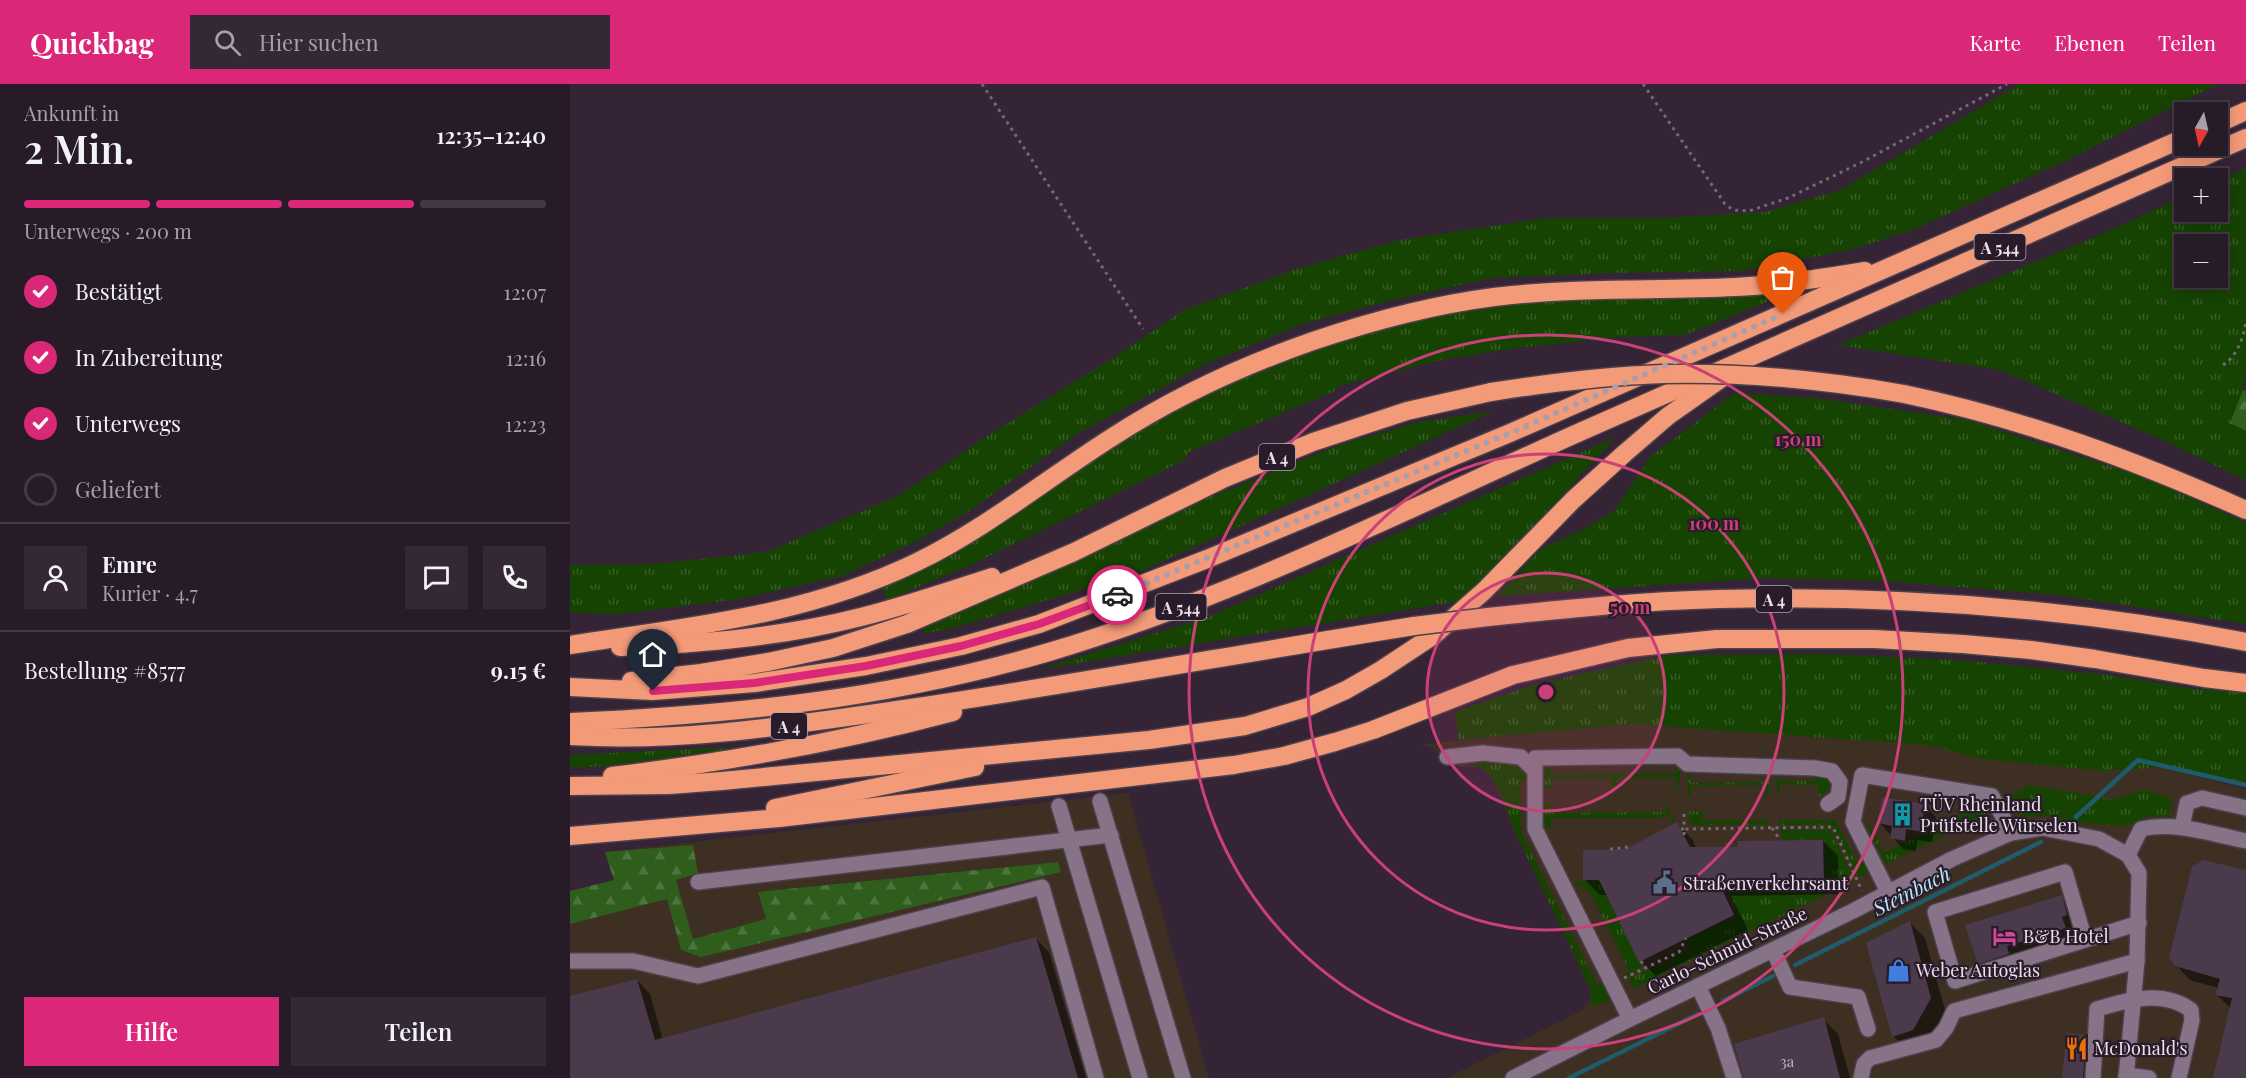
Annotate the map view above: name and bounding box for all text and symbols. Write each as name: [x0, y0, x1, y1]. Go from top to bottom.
search box: [190, 15, 610, 69]
text: Quickbag: [30, 24, 154, 61]
icon: search: [211, 26, 244, 59]
text: Hier suchen: [259, 27, 379, 57]
text: Karte: [1970, 28, 2021, 56]
text: Ebenen: [2054, 28, 2125, 56]
text: Teilen: [2158, 28, 2216, 56]
text: Ankunft in: [24, 99, 119, 126]
north arrow: [2174, 102, 2228, 156]
map controls: [2174, 102, 2228, 288]
text: 12:35–12:40: [436, 120, 546, 150]
text: 2 Min.: [24, 122, 134, 174]
button: +: [2174, 168, 2228, 222]
text: Unterwegs · 200 m: [24, 217, 192, 244]
road number: A 544: [1974, 234, 2026, 260]
button: −: [2174, 234, 2228, 288]
pin: [1757, 252, 1808, 314]
icon: bag: [1766, 261, 1799, 294]
icon: check: [24, 275, 57, 308]
text: Bestätigt: [75, 276, 162, 306]
text: 12:07: [504, 278, 546, 305]
icon: check: [24, 341, 57, 374]
text: In Zubereitung: [75, 342, 222, 372]
text: 12:16: [506, 344, 546, 371]
icon: check: [24, 407, 57, 440]
text: Unterwegs: [75, 408, 181, 438]
text: 12:23: [505, 410, 546, 437]
text: 150 m: [1774, 427, 1822, 451]
road number: A 4: [1259, 444, 1295, 470]
text: Geliefert: [75, 474, 161, 504]
text: 100 m: [1689, 511, 1740, 535]
button: person: [24, 546, 87, 609]
button: chat: [405, 546, 468, 609]
button: phone: [483, 546, 546, 609]
text: Emre: [102, 549, 157, 579]
courier: [1087, 565, 1147, 625]
text: Kurier · 4.7: [102, 579, 198, 606]
icon: car: [1101, 579, 1134, 612]
road number: A 4: [1756, 586, 1792, 612]
road number: A 544: [1156, 594, 1206, 620]
text: 50 m: [1610, 595, 1651, 619]
pin: [627, 629, 678, 691]
icon: home: [636, 638, 669, 671]
text: Bestellung #8577: [24, 655, 185, 685]
text: 9.15 €: [491, 655, 546, 685]
centre of rings: [1536, 682, 1556, 702]
road number: A 4: [771, 713, 807, 739]
place label: TÜV Rheinland Prüfstelle Würselen: [1920, 792, 2078, 837]
building icon: TÜV Rheinland Prüfstelle Würselen: [1889, 801, 1915, 827]
water label: Steinbach: [1867, 859, 1955, 922]
public building icon: Straßenverkehrsamt: [1652, 870, 1678, 896]
place label: Straßenverkehrsamt: [1683, 871, 1849, 895]
street label: Carlo-Schmid-Straße: [1643, 901, 1811, 999]
hotel icon: B&B Hotel: [1992, 923, 2018, 949]
place label: B&B Hotel: [2023, 924, 2109, 948]
shop icon: Weber Autoglas: [1885, 957, 1911, 983]
place label: Weber Autoglas: [1915, 958, 2040, 982]
button: Hilfe: [24, 997, 279, 1066]
button: Teilen: [291, 997, 546, 1066]
restaurant icon: McDonald's: [2063, 1035, 2089, 1061]
place label: McDonald's: [2094, 1036, 2188, 1060]
house number: 3a: [1780, 1051, 1795, 1071]

